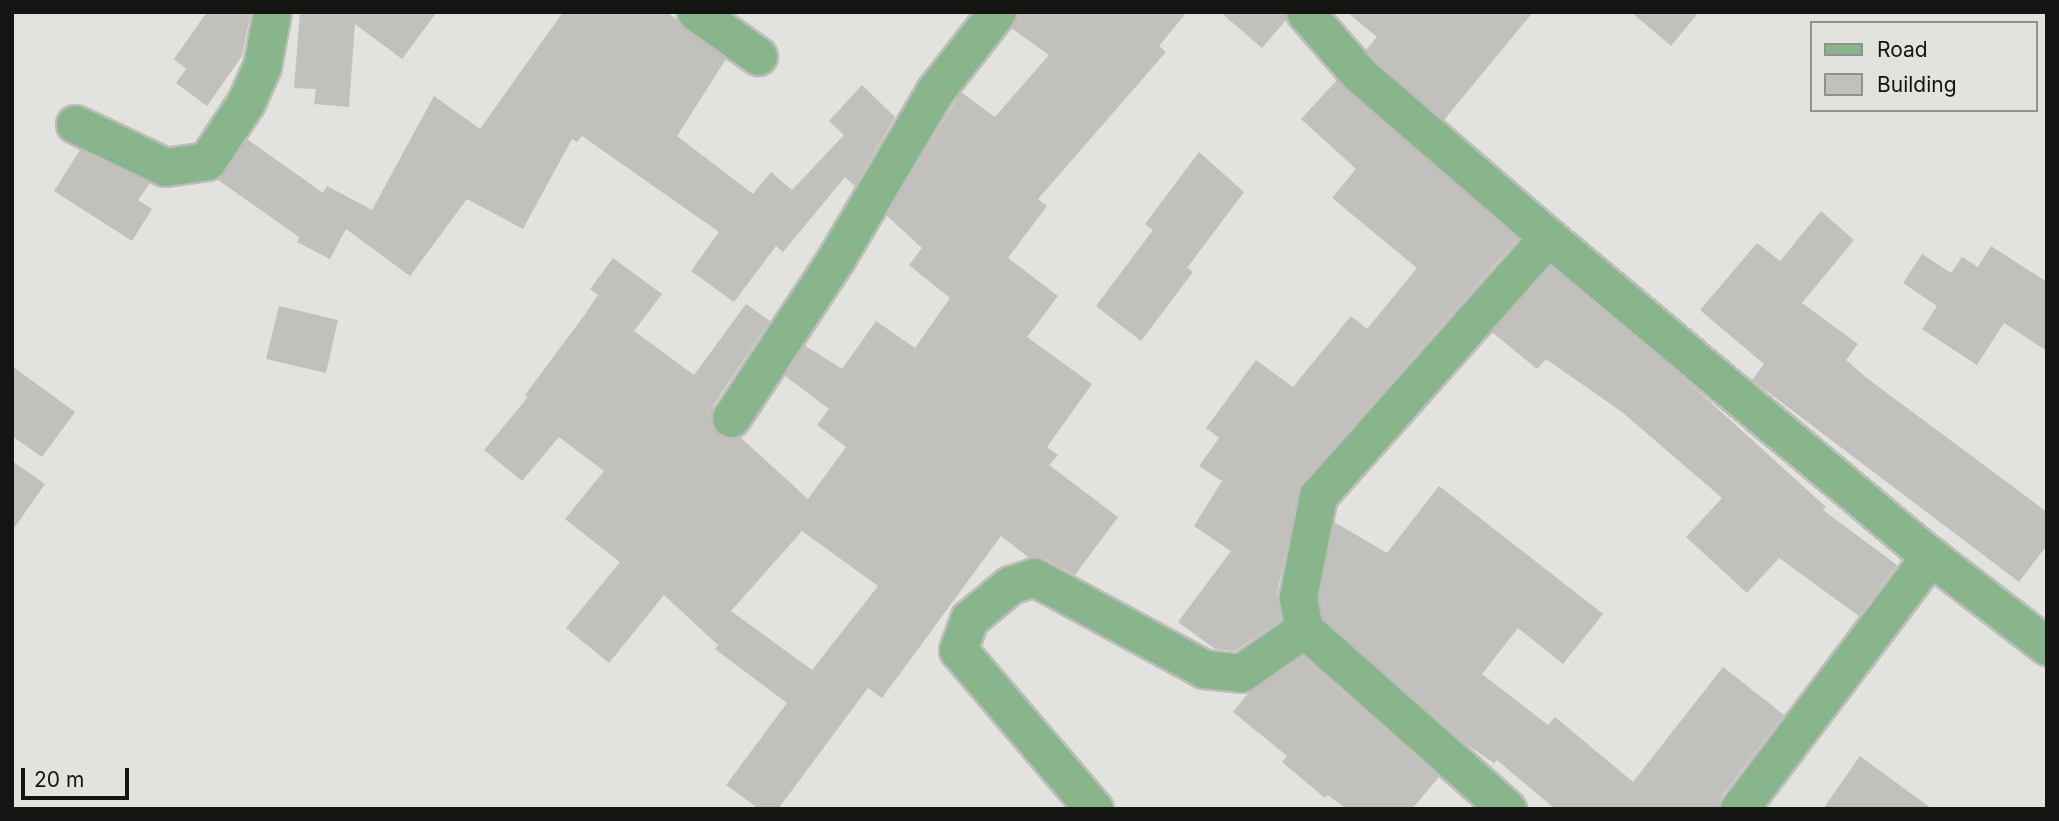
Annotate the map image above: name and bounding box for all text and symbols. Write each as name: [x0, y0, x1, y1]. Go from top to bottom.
legend: [1811, 21, 2038, 112]
text: Road: [1877, 37, 1928, 62]
text: Building: [1877, 72, 1957, 97]
scale bar: [24, 754, 133, 798]
text: 20 m: [34, 767, 84, 792]

